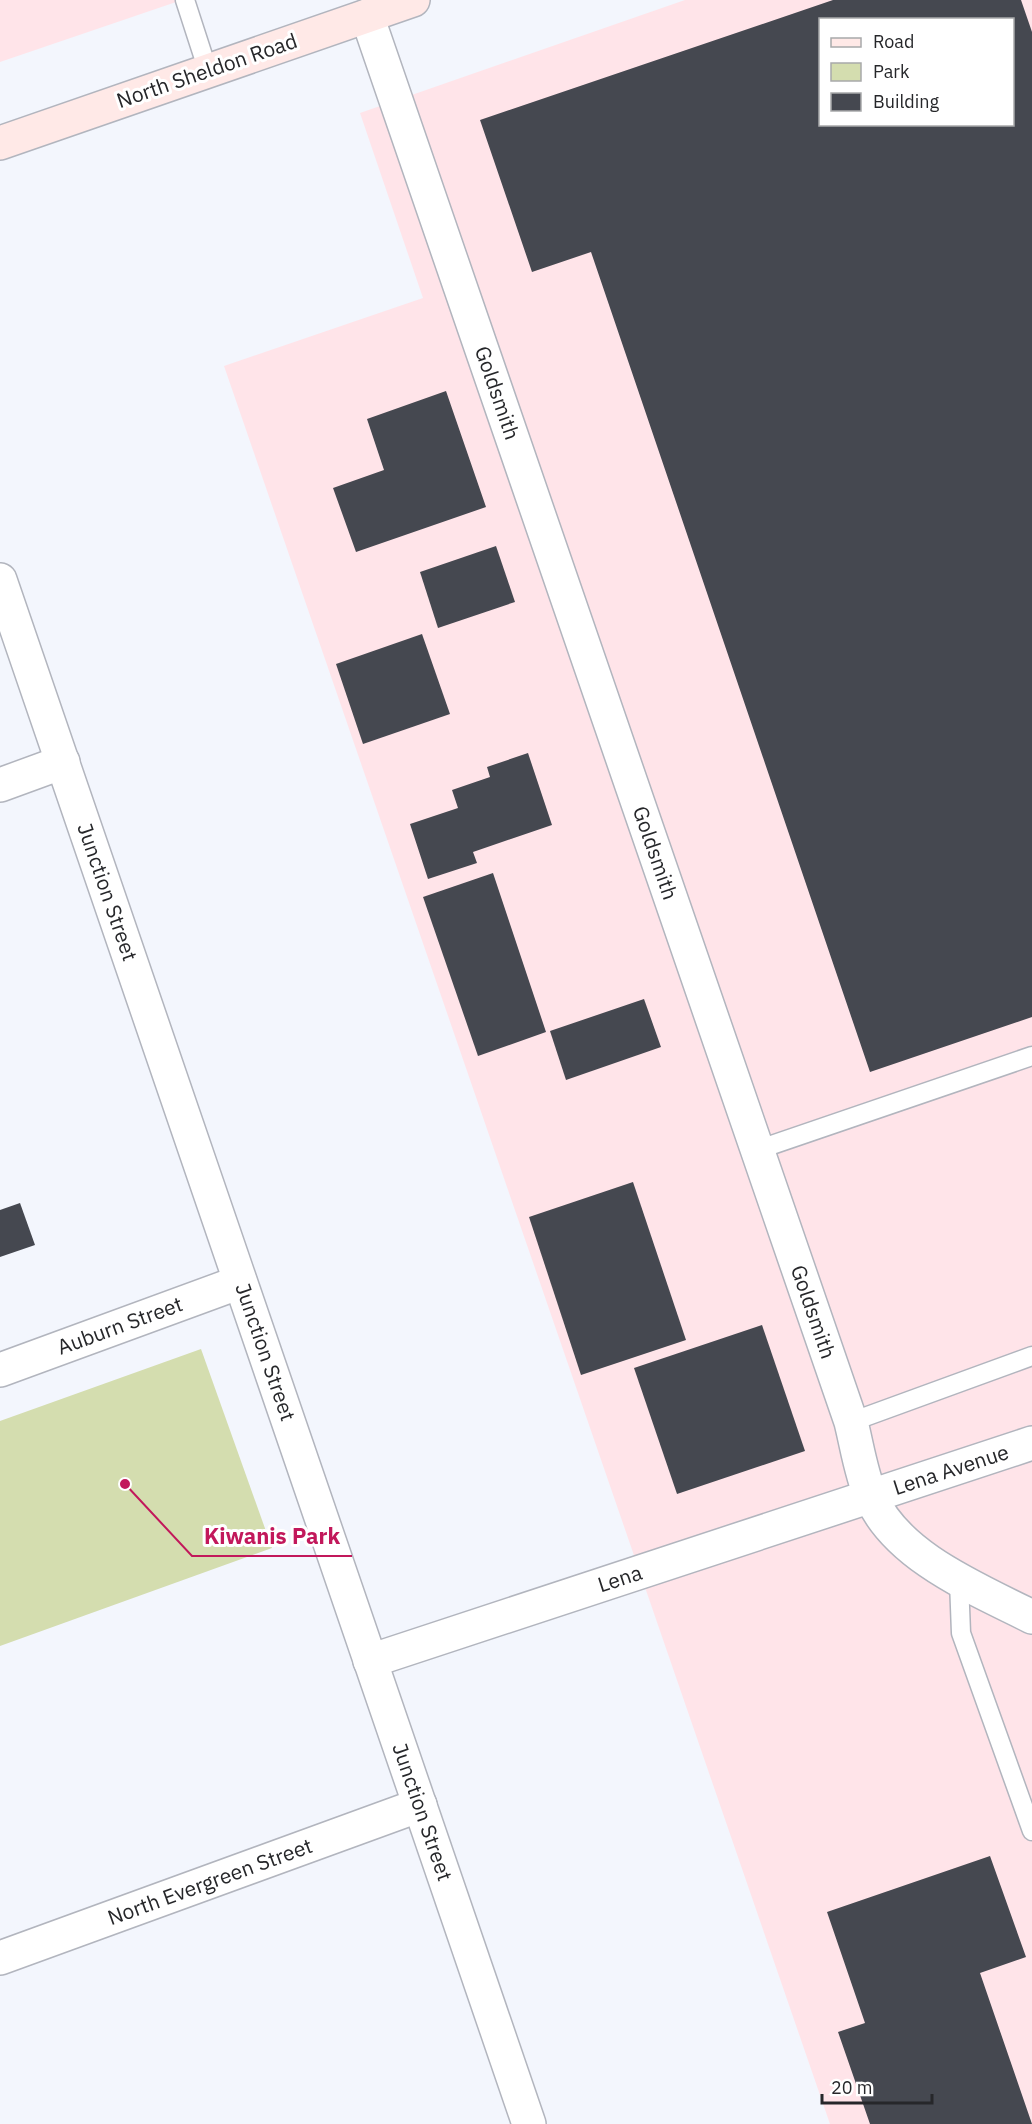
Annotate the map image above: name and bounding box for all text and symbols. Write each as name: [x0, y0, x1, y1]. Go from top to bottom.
legend: [819, 18, 1014, 126]
street label: North Sheldon Road: [113, 26, 301, 114]
text: Road: [873, 30, 914, 53]
text: Park: [873, 60, 910, 83]
text: Building: [873, 90, 940, 113]
street label: Goldsmith: [469, 342, 527, 443]
street label: Goldsmith: [627, 802, 685, 903]
street label: Junction Street: [71, 819, 145, 964]
street label: Goldsmith: [785, 1261, 843, 1362]
street label: Junction Street: [229, 1279, 303, 1424]
street label: Auburn Street: [53, 1289, 186, 1361]
street label: Lena Avenue: [889, 1437, 1012, 1501]
callout: Kiwanis Park: [192, 1516, 352, 1556]
text: Kiwanis Park: [204, 1521, 340, 1550]
street label: Lena: [594, 1558, 645, 1598]
street label: Junction Street: [386, 1739, 460, 1884]
street label: North Evergreen Street: [103, 1831, 316, 1931]
scale bar: [822, 2067, 932, 2105]
text: 20 m: [831, 2076, 873, 2099]

